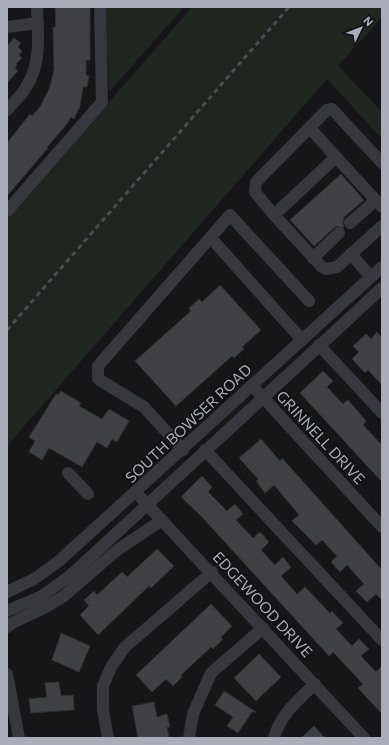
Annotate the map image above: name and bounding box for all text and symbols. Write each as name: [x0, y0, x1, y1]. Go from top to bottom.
north arrow: [341, 8, 381, 48]
text: N: [361, 13, 376, 28]
street label: SOUTH BOWSER ROAD: [121, 360, 255, 486]
street label: GRINNELL DRIVE: [273, 387, 369, 488]
street label: EDGEWOOD DRIVE: [209, 547, 317, 661]

